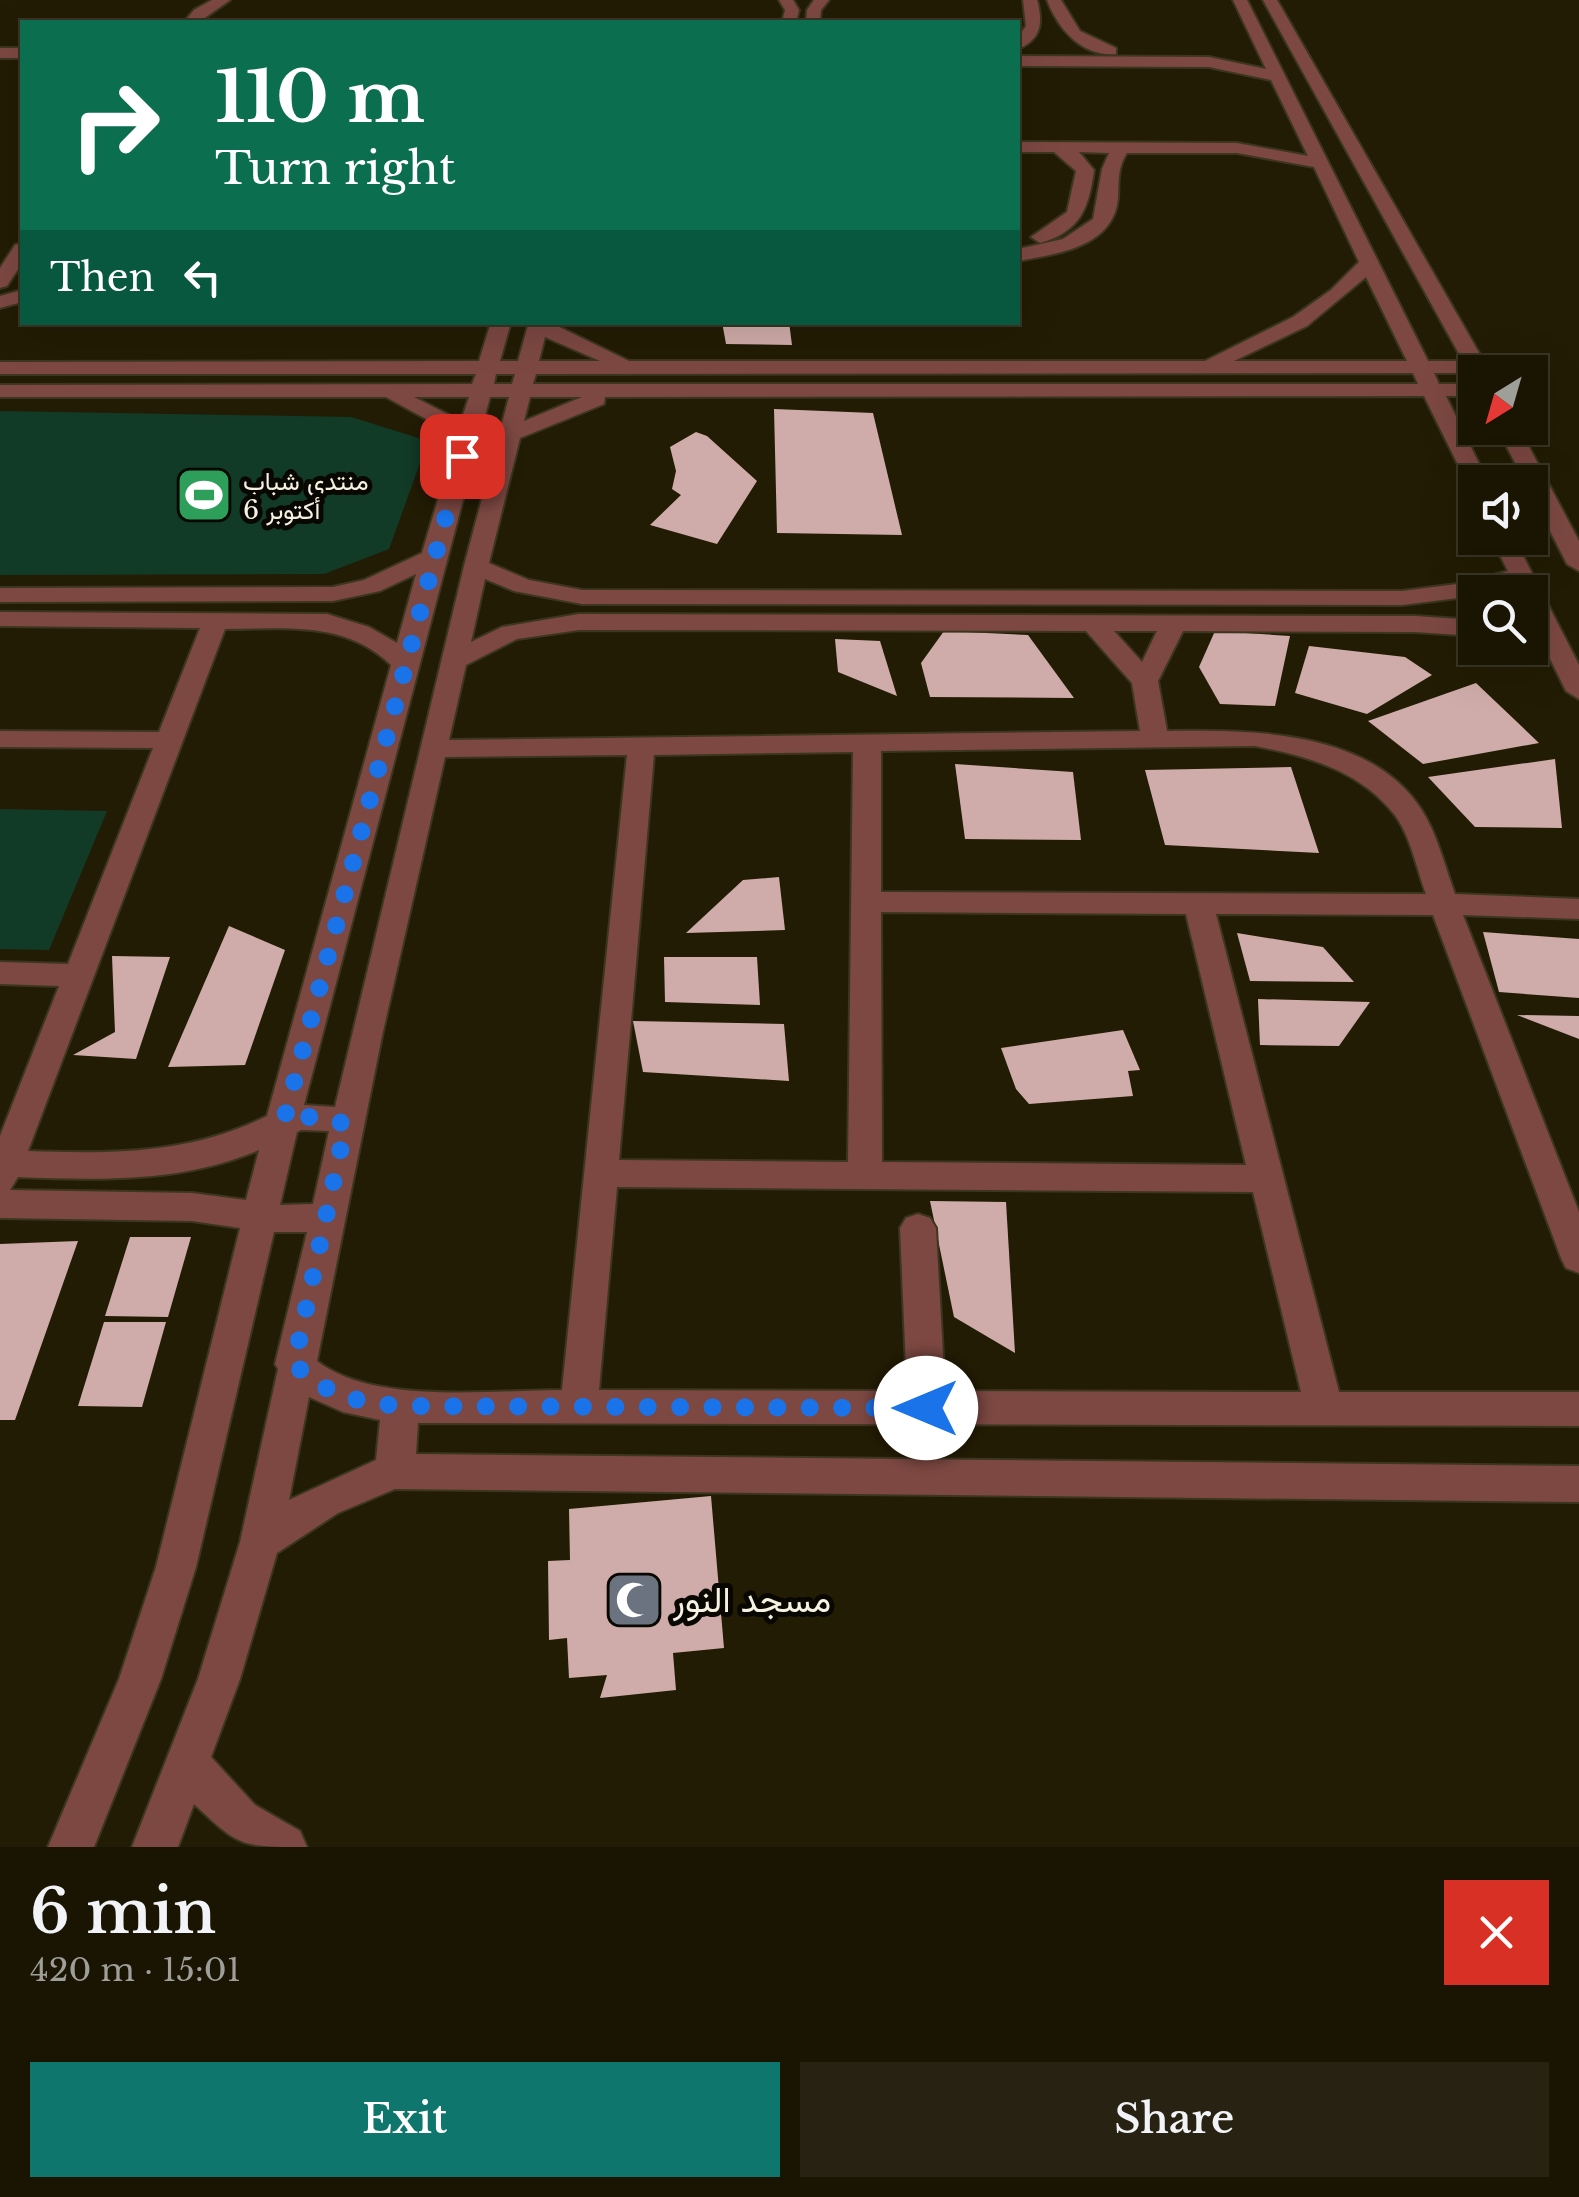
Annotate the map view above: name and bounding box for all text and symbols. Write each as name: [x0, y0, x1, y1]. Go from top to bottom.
text: 110 m: [215, 54, 425, 141]
icon: right: [50, 60, 180, 190]
text: Turn right: [215, 140, 456, 196]
icon: left: [175, 250, 230, 305]
text: Then: [50, 254, 155, 301]
north arrow: [1458, 355, 1548, 445]
map controls: [1458, 355, 1548, 665]
pin: [420, 414, 505, 499]
icon: arrive: [435, 429, 490, 484]
sports icon: منتدى شباب 6 أكتوبر: [174, 465, 234, 525]
button: sound: [1458, 465, 1548, 555]
place label: منتدى شباب 6 أكتوبر: [243, 466, 369, 526]
button: search: [1458, 575, 1548, 665]
position arrow: [874, 1356, 978, 1460]
mosque icon: مسجد النور: [604, 1570, 664, 1630]
place label: مسجد النور: [672, 1578, 831, 1622]
text: 6 min: [30, 1875, 216, 1949]
button: close: [1444, 1880, 1549, 1985]
text: 420 m · 15:01: [30, 1950, 241, 1990]
button: Exit: [30, 2062, 780, 2177]
button: Share: [800, 2062, 1549, 2177]

